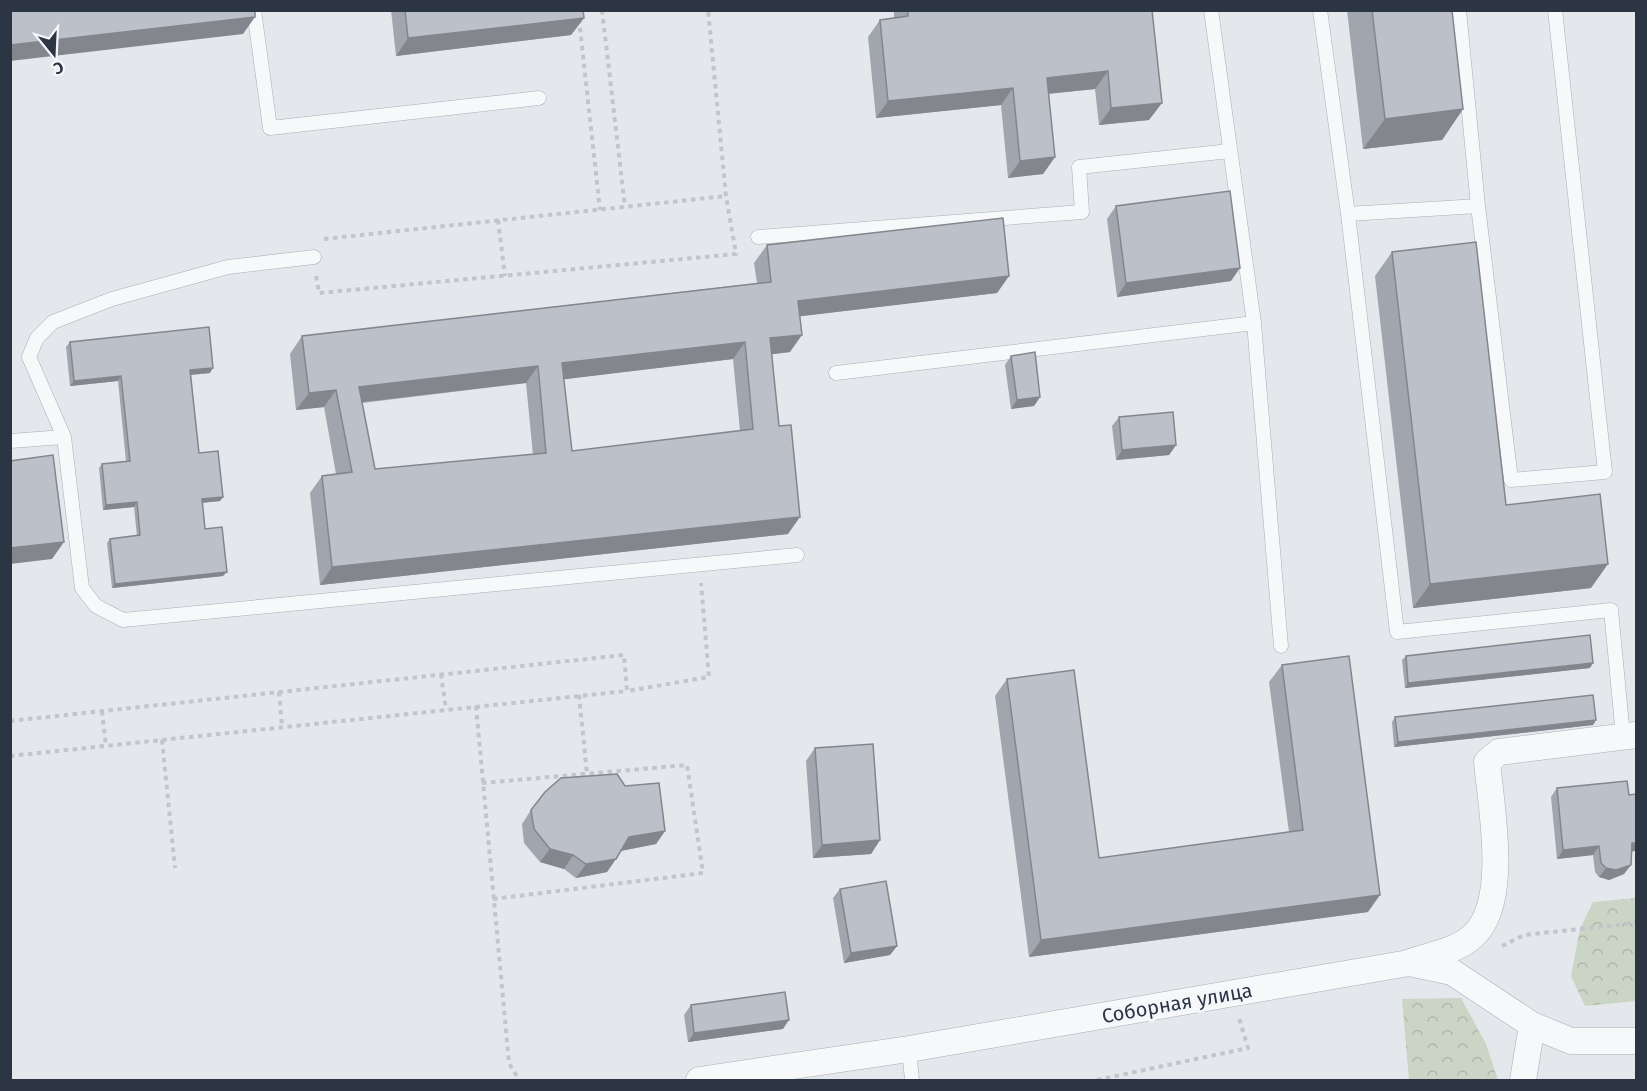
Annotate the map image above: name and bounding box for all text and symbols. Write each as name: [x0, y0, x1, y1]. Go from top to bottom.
north arrow: [24, 24, 84, 84]
text: С: [50, 57, 66, 78]
street label: Соборная улица: [1100, 978, 1254, 1028]

